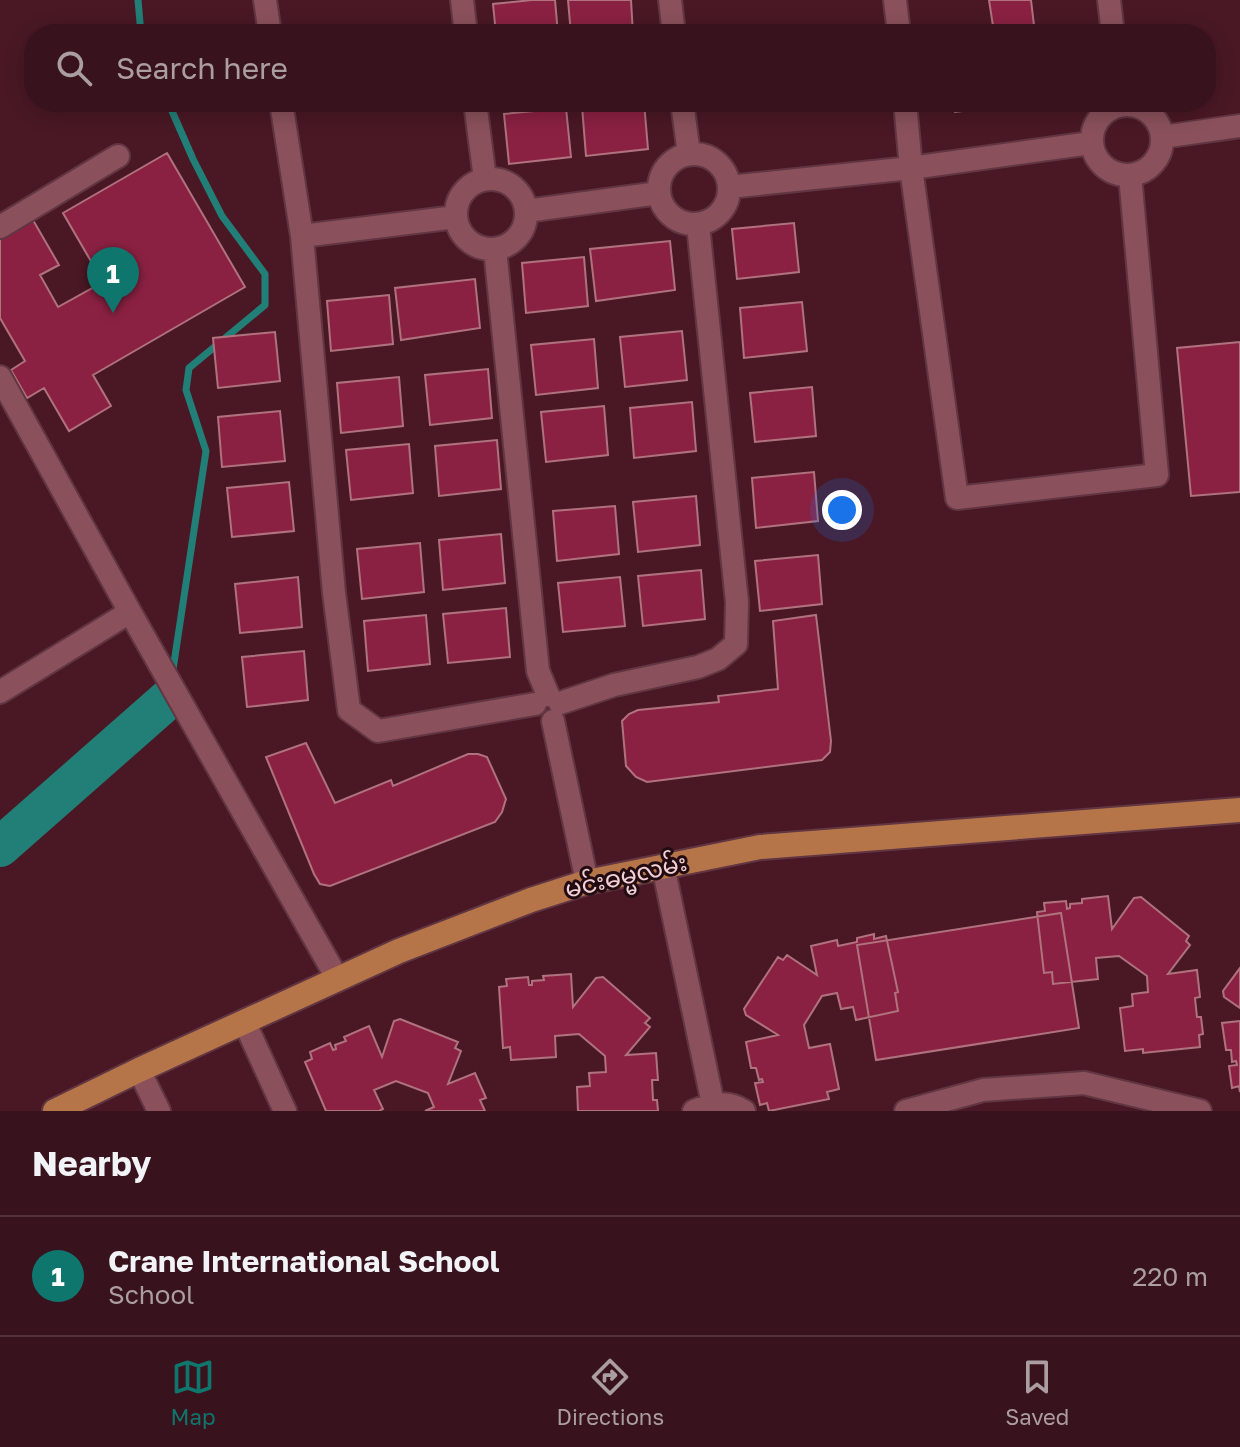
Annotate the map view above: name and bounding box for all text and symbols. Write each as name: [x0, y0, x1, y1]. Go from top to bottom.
search box: [24, 24, 1216, 112]
icon: search: [52, 46, 96, 90]
text: Search here: [116, 50, 288, 86]
pin: 1: [87, 247, 139, 313]
your location: [822, 490, 862, 530]
street label: မင်းဓမ္မလမ်း: [562, 846, 691, 909]
text: Nearby: [32, 1143, 152, 1183]
text: Crane International School: [108, 1243, 499, 1279]
text: 1: [51, 1261, 65, 1292]
text: 220 m: [1132, 1261, 1208, 1292]
text: School: [108, 1279, 194, 1310]
tab: Map: [171, 1355, 215, 1430]
tab: Directions: [557, 1355, 664, 1430]
tab: Saved: [1005, 1355, 1069, 1430]

